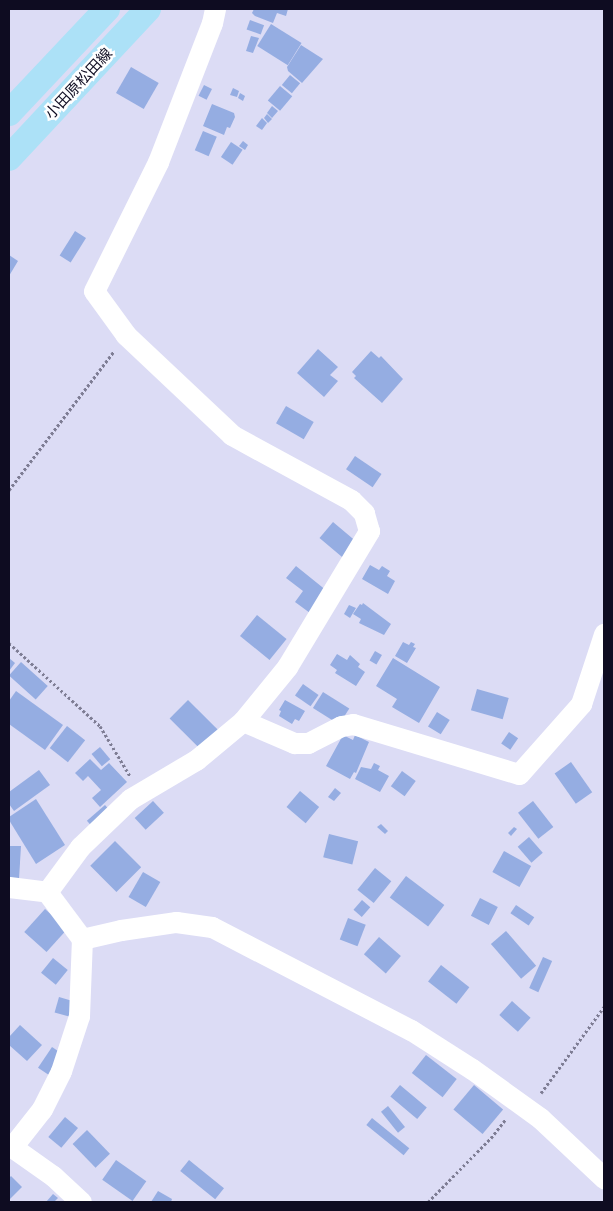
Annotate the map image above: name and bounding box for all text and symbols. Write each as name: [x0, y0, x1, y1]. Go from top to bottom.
street label: 小田原松田線: [42, 45, 116, 123]

